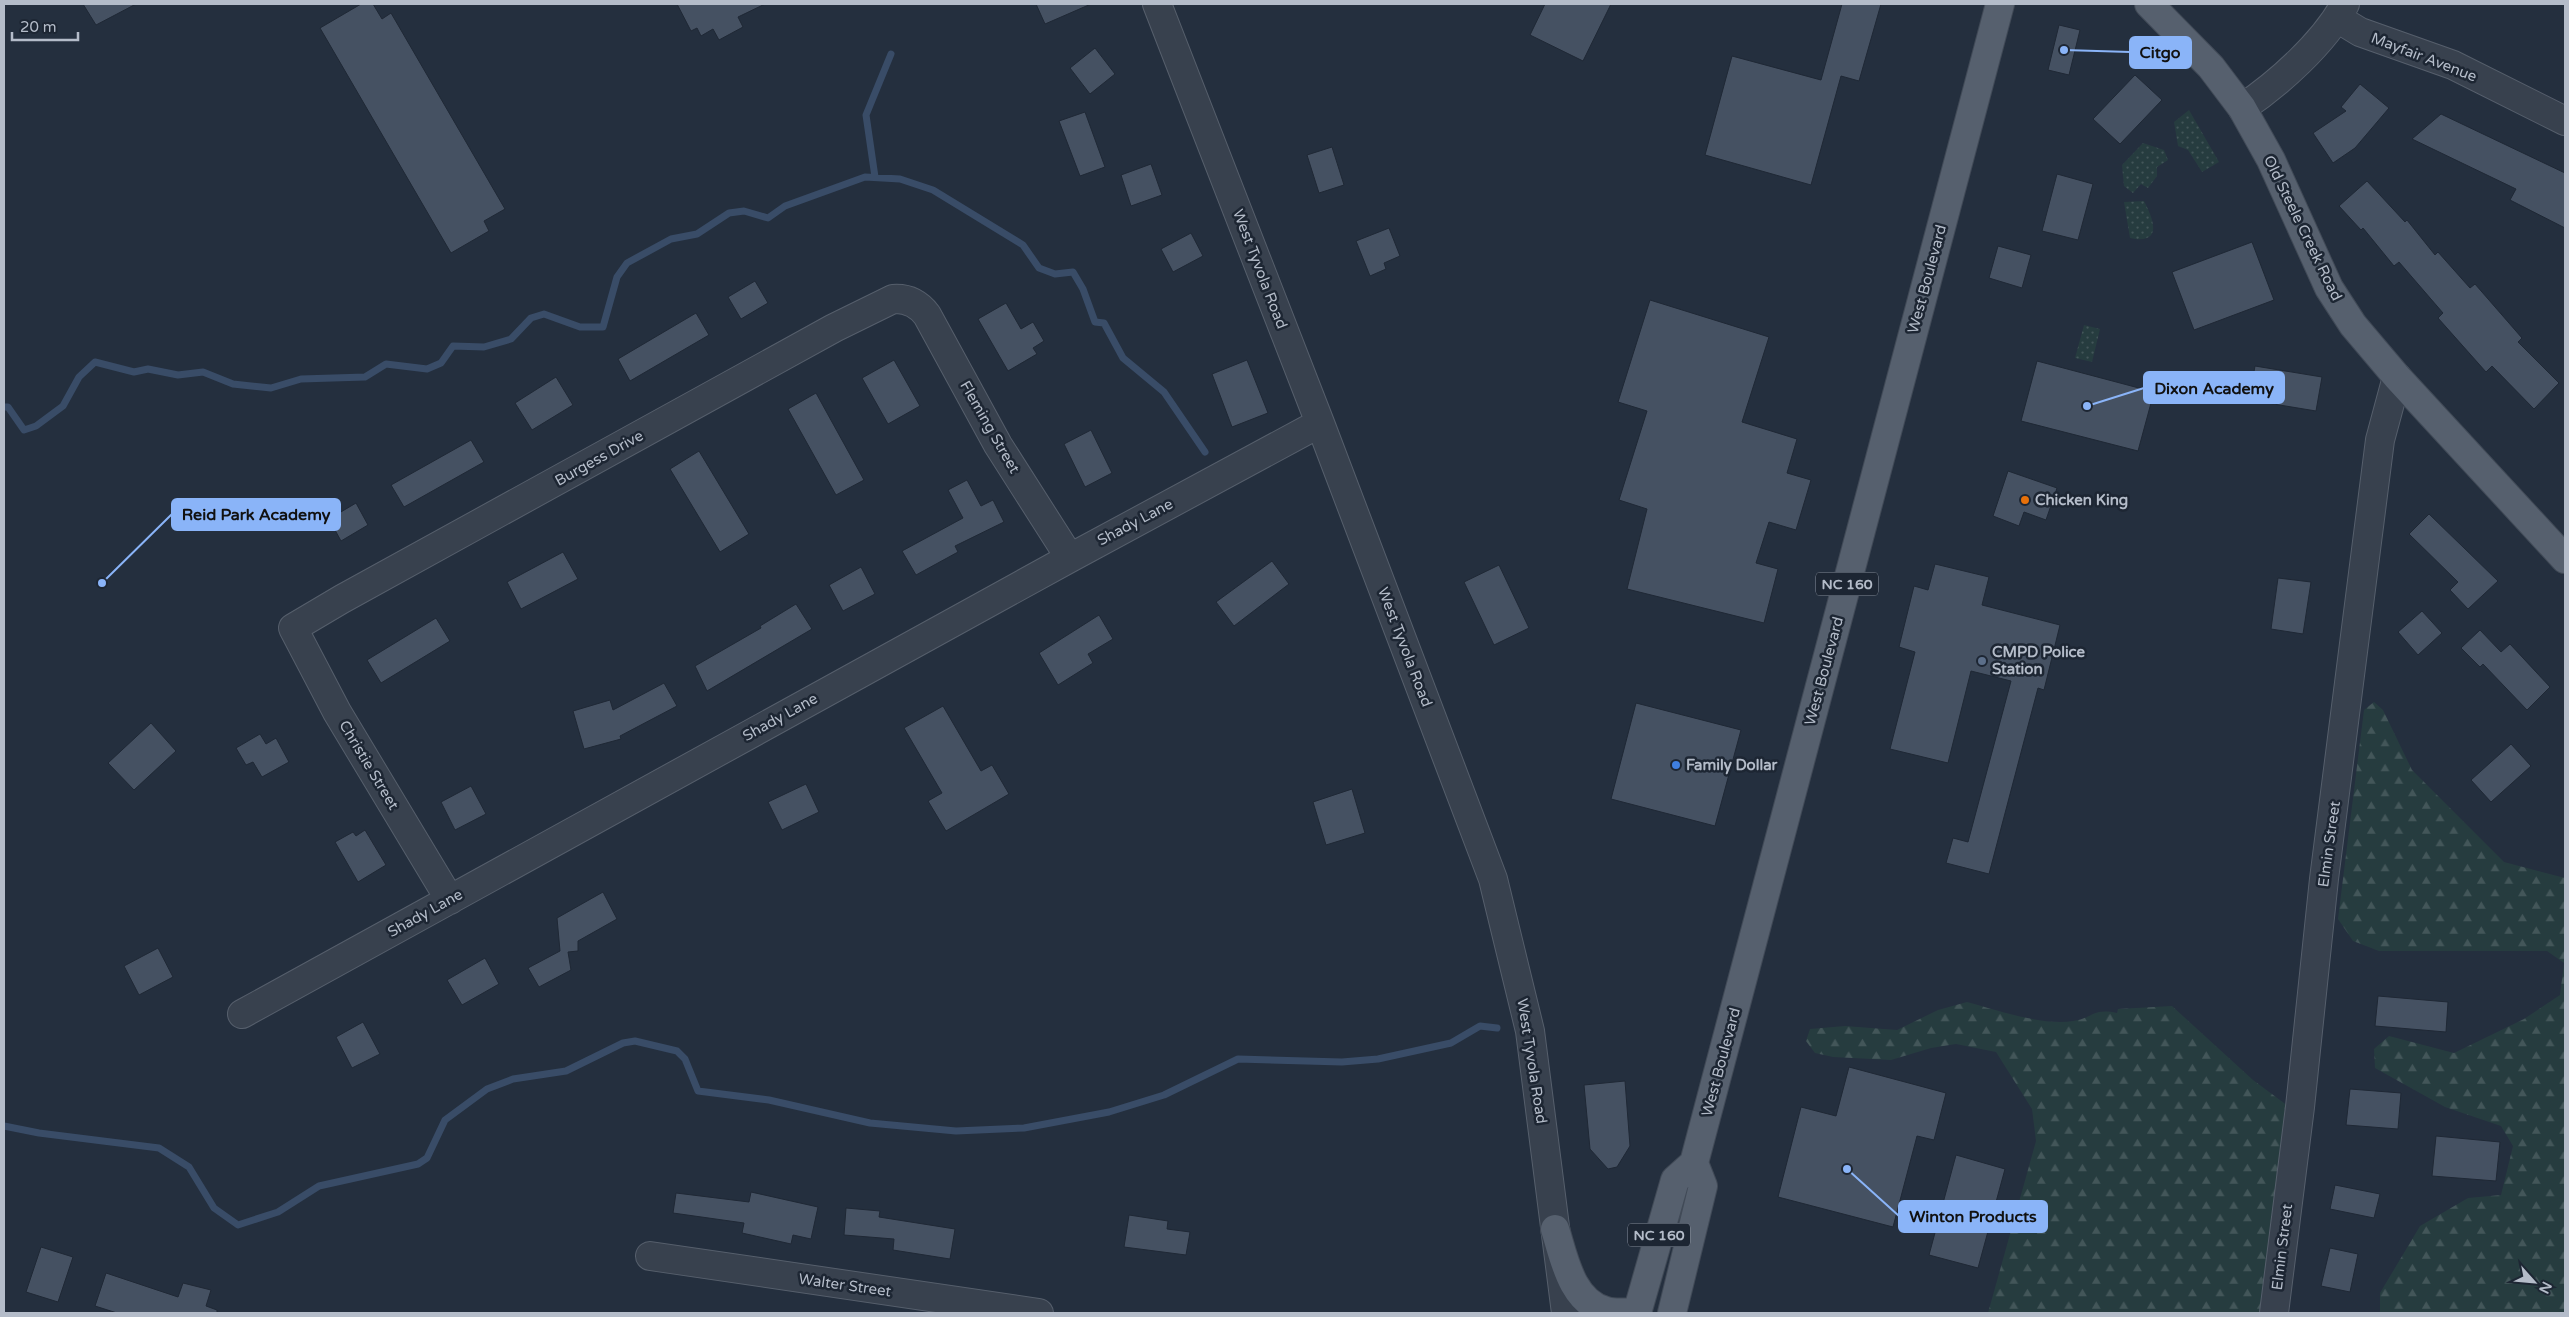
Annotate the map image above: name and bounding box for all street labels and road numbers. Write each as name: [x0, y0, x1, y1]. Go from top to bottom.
street label: Mayfair Avenue: [2369, 29, 2479, 85]
street label: Old Steele Creek Road: [2260, 152, 2346, 304]
street label: West Tyvola Road: [1229, 207, 1291, 331]
street label: West Boulevard: [1904, 223, 1950, 335]
street label: Fleming Street: [956, 377, 1024, 477]
street label: Burgess Drive: [552, 426, 646, 490]
street label: Shady Lane: [1094, 495, 1176, 549]
road number: NC 160: [1816, 572, 1878, 596]
street label: West Tyvola Road: [1374, 585, 1436, 709]
street label: West Boulevard: [1801, 615, 1847, 727]
street label: Shady Lane: [739, 689, 821, 745]
street label: Christie Street: [335, 717, 403, 813]
street label: Elmin Street: [2314, 800, 2344, 888]
street label: Shady Lane: [384, 885, 466, 941]
street label: West Tyvola Road: [1513, 997, 1551, 1125]
street label: West Boulevard: [1698, 1006, 1744, 1118]
street label: Elmin Street: [2268, 1203, 2296, 1291]
road number: NC 160: [1628, 1224, 1690, 1246]
street label: Walter Street: [798, 1270, 893, 1300]

